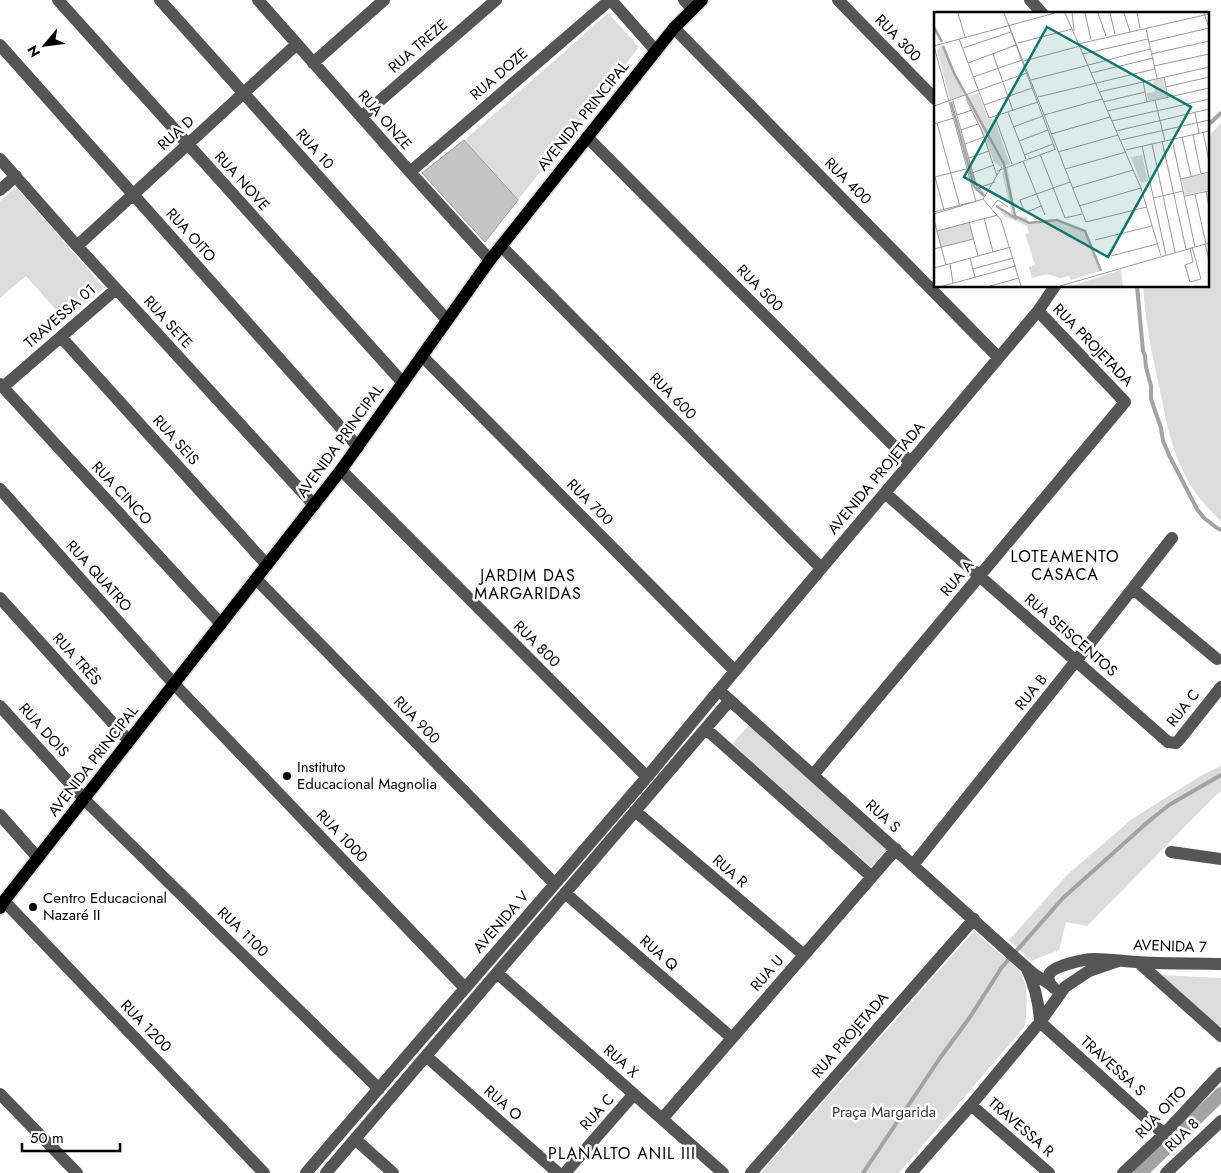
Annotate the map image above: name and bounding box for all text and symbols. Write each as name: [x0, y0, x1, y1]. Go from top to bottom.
street label: RUA 300: [870, 9, 926, 67]
inset map: [934, 12, 1208, 288]
street label: RUA TREZE: [384, 14, 452, 78]
north arrow: [20, 20, 70, 70]
text: N: [22, 42, 45, 61]
street label: RUA DOZE: [465, 43, 533, 105]
street label: AVENIDA PRINCIPAL: [532, 56, 634, 176]
street label: RUA ONZE: [353, 86, 417, 154]
street label: RUA D: [153, 111, 199, 155]
street label: RUA 10: [291, 124, 339, 174]
street label: RUA NOVE: [209, 146, 275, 216]
street label: RUA 400: [819, 152, 877, 210]
street label: RUA OITO: [161, 203, 221, 267]
street label: RUA 500: [731, 259, 789, 317]
street label: TRAVESSA 01: [19, 279, 101, 353]
street label: RUA SETE: [138, 291, 198, 353]
street label: RUA PROJETADA: [1048, 299, 1138, 391]
street label: RUA 600: [644, 367, 702, 425]
street label: AVENIDA PRINCIPAL: [291, 379, 389, 502]
street label: RUA SEIS: [148, 410, 204, 470]
street label: AVENIDA PROJETADA: [822, 417, 930, 539]
street label: RUA CINCO: [87, 456, 157, 530]
street label: RUA 700: [562, 474, 618, 530]
street label: RUA QUATRO: [61, 535, 137, 617]
district label: LOTEAMENTO CASACA: [1010, 545, 1120, 586]
street label: RUA A: [935, 555, 979, 601]
district label: JARDIM DAS MARGARIDAS: [474, 564, 582, 605]
street label: RUA SEISCENTOS: [1020, 588, 1122, 682]
street label: RUA 800: [509, 616, 565, 672]
street label: RUA TRÊS: [47, 628, 107, 690]
street label: RUA B: [1010, 669, 1052, 715]
street label: RUA C: [1161, 684, 1205, 732]
street label: RUA 900: [389, 691, 445, 749]
street label: RUA DOIS: [14, 698, 74, 762]
street label: AVENIDA PRINCIPAL: [43, 701, 144, 821]
place label: Instituto Educacional Magnolia: [297, 756, 437, 795]
marker: Instituto Educacional Magnolia: [281, 770, 293, 782]
street label: RUA S: [861, 794, 905, 838]
street label: RUA 1000: [311, 805, 373, 867]
street label: RUA R: [707, 849, 753, 893]
street label: AVENIDA V: [468, 886, 534, 958]
place label: Centro Educacional Nazaré II: [43, 887, 167, 926]
marker: Centro Educacional Nazaré II: [27, 901, 39, 913]
street label: RUA 1100: [212, 902, 274, 962]
street label: RUA Q: [635, 930, 683, 976]
street label: AVENIDA 7: [1133, 934, 1207, 958]
street label: RUA U: [745, 950, 789, 996]
street label: RUA PROJETADA: [806, 987, 894, 1083]
street label: RUA 1200: [115, 995, 177, 1057]
street label: TRAVESSA S: [1076, 1031, 1150, 1101]
street label: RUA X: [599, 1039, 644, 1083]
street label: RUA O: [479, 1080, 527, 1126]
street label: RUA OITO: [1130, 1081, 1192, 1143]
street label: RUA C: [575, 1089, 619, 1135]
street label: TRAVESSA R: [983, 1092, 1059, 1162]
park label: Praça Margarida: [832, 1101, 936, 1123]
street label: RUA 8: [1160, 1113, 1204, 1157]
scale bar: [22, 1120, 120, 1152]
text: 50 m: [30, 1127, 64, 1149]
district label: PLANALTO ANIL III: [548, 1142, 696, 1165]

